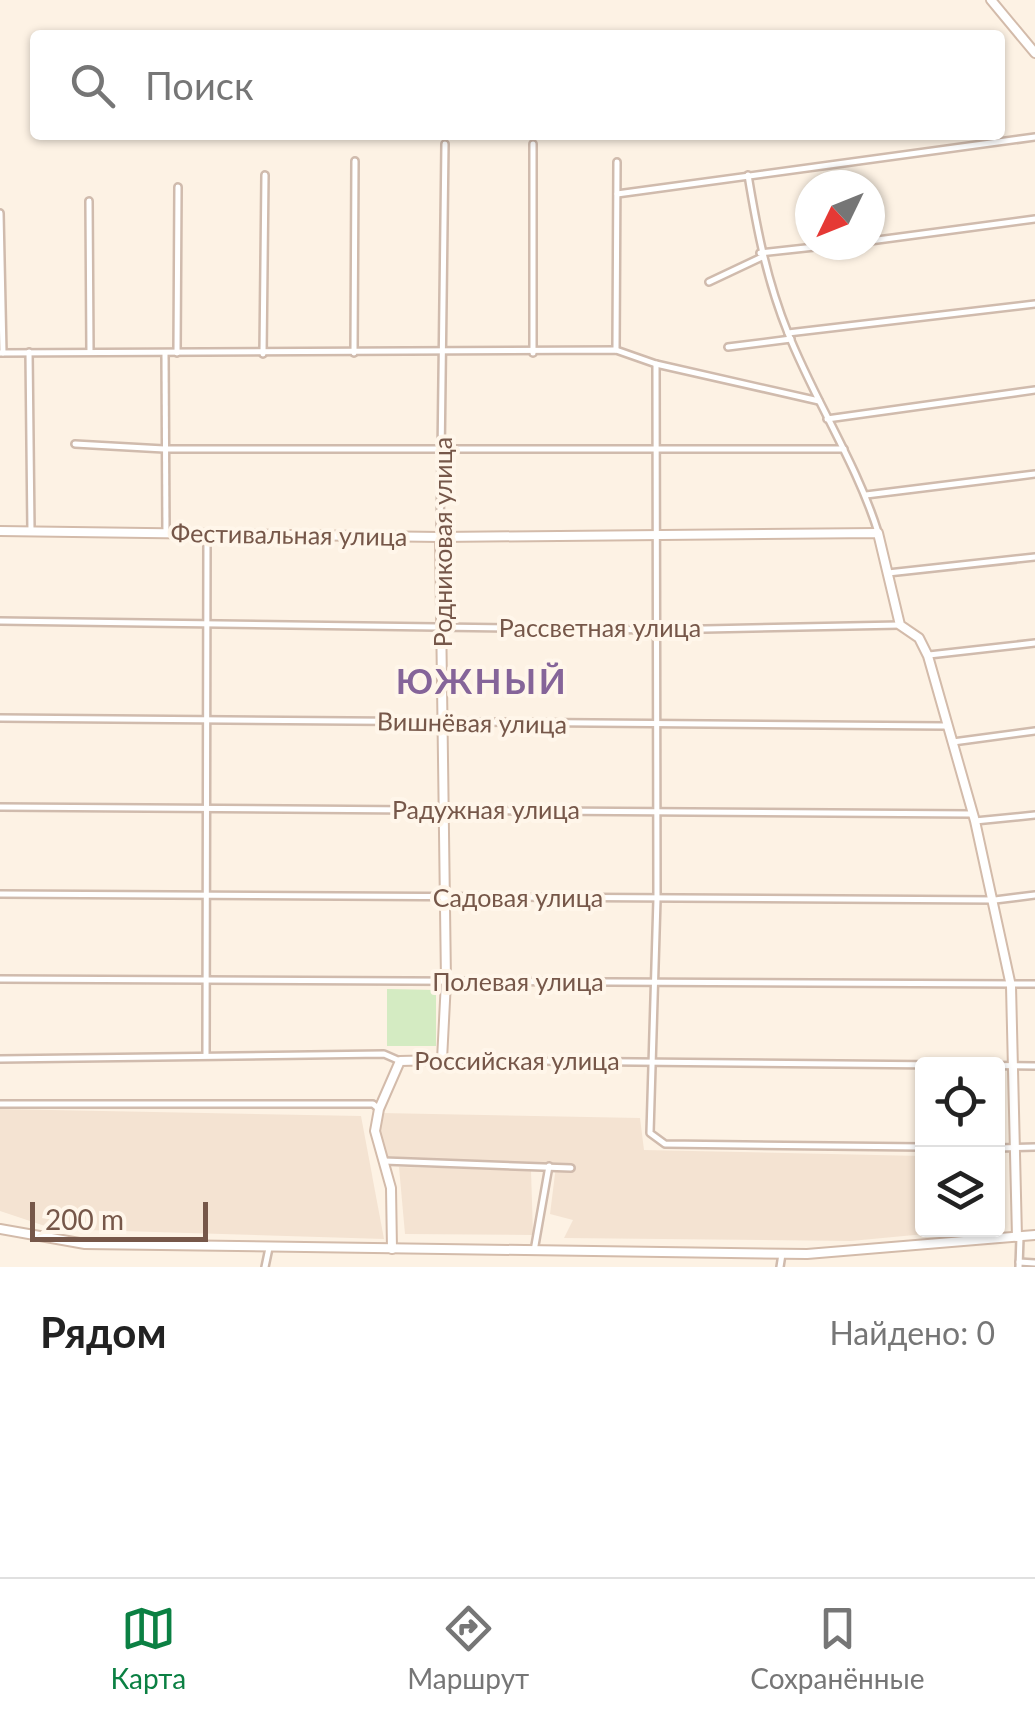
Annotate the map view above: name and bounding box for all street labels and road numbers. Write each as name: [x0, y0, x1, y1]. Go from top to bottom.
street label: Родниковая улица: [427, 437, 457, 647]
street label: Фестивальная улица: [171, 517, 408, 551]
street label: Рассветная улица: [499, 612, 701, 642]
street label: Вишнёвая улица: [377, 705, 567, 739]
street label: Радужная улица: [392, 794, 580, 824]
street label: Садовая улица: [433, 882, 603, 912]
street label: Полевая улица: [432, 966, 604, 996]
street label: Российская улица: [414, 1045, 620, 1075]

